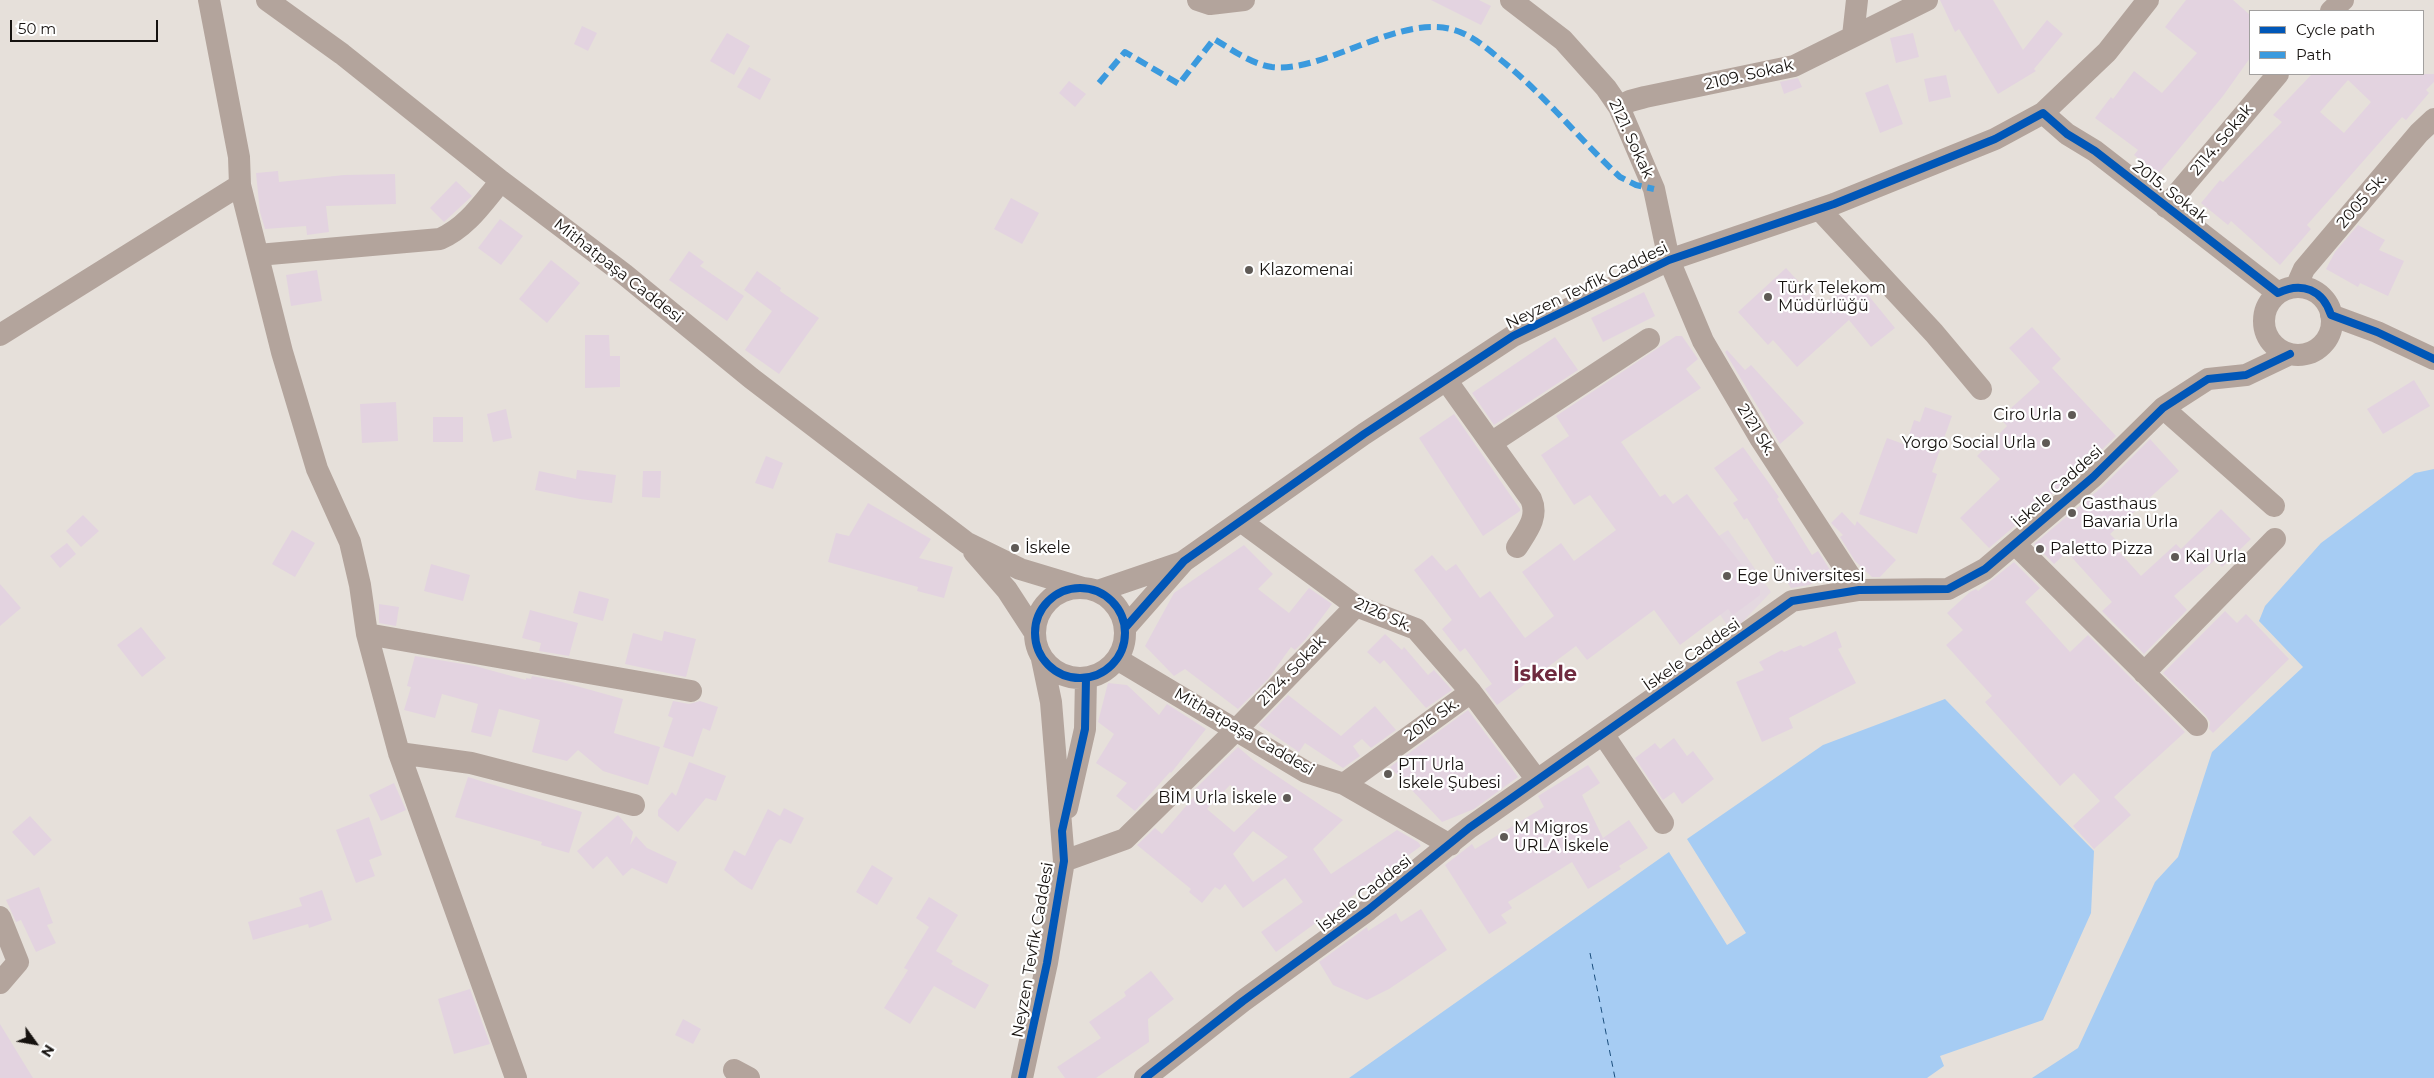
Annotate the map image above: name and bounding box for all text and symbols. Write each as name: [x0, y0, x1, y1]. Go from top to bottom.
scale bar: [12, 10, 160, 42]
legend: [2249, 10, 2424, 75]
text: 50 m: [18, 19, 56, 38]
text: Cycle path: [2296, 20, 2375, 39]
text: Path: [2296, 45, 2332, 64]
street label: 2109. Sokak: [1703, 55, 1795, 95]
street label: 2121. Sokak: [1604, 96, 1658, 182]
street label: 2114. Sokak: [2187, 100, 2257, 180]
street label: 2015. Sokak: [2128, 157, 2212, 227]
street label: 2005 Sk.: [2333, 170, 2391, 232]
street label: Mithatpaşa Caddesi: [550, 215, 686, 327]
street label: Neyzen Tevfik Caddesi: [1503, 238, 1671, 334]
place label: Klazomenai: [1259, 260, 1353, 280]
marker: Klazomenai: [1243, 264, 1255, 276]
place label: Türk Telekom Müdürlüğü: [1778, 278, 1886, 316]
marker: Türk Telekom Müdürlüğü: [1762, 291, 1774, 303]
street label: 2121 Sk.: [1733, 401, 1779, 459]
place label: Ciro Urla: [1993, 405, 2062, 425]
marker: Ciro Urla: [2066, 409, 2078, 421]
place label: Yorgo Social Urla: [1902, 433, 2036, 453]
marker: Yorgo Social Urla: [2040, 437, 2052, 449]
street label: İskele Caddesi: [2009, 442, 2107, 532]
place label: Gasthaus Bavaria Urla: [2082, 494, 2178, 532]
marker: Gasthaus Bavaria Urla: [2066, 507, 2078, 519]
place label: İskele: [1025, 538, 1071, 558]
place label: Paletto Pizza: [2050, 539, 2153, 559]
marker: İskele: [1009, 542, 1021, 554]
marker: Paletto Pizza: [2034, 543, 2046, 555]
place label: Kal Urla: [2185, 547, 2247, 567]
marker: Kal Urla: [2169, 551, 2181, 563]
place label: Ege Üniversitesi: [1737, 566, 1865, 586]
marker: Ege Üniversitesi: [1721, 570, 1733, 582]
street label: 2126 Sk.: [1351, 594, 1415, 636]
street label: İskele Caddesi: [1640, 614, 1744, 696]
street label: 2124. Sokak: [1254, 632, 1330, 710]
district label: İskele: [1513, 662, 1577, 688]
street label: Mithatpaşa Caddesi: [1171, 684, 1317, 780]
street label: 2016 Sk.: [1401, 694, 1463, 746]
place label: PTT Urla İskele Şubesi: [1398, 755, 1501, 793]
marker: PTT Urla İskele Şubesi: [1382, 768, 1394, 780]
place label: BİM Urla İskele: [1158, 788, 1277, 808]
marker: BİM Urla İskele: [1281, 792, 1293, 804]
place label: M Migros URLA İskele: [1514, 818, 1609, 856]
marker: M Migros URLA İskele: [1498, 831, 1510, 843]
street label: İskele Caddesi: [1314, 851, 1416, 937]
street label: Neyzen Tevfik Caddesi: [1008, 861, 1058, 1039]
north arrow: [10, 1018, 60, 1068]
text: N: [37, 1041, 58, 1061]

